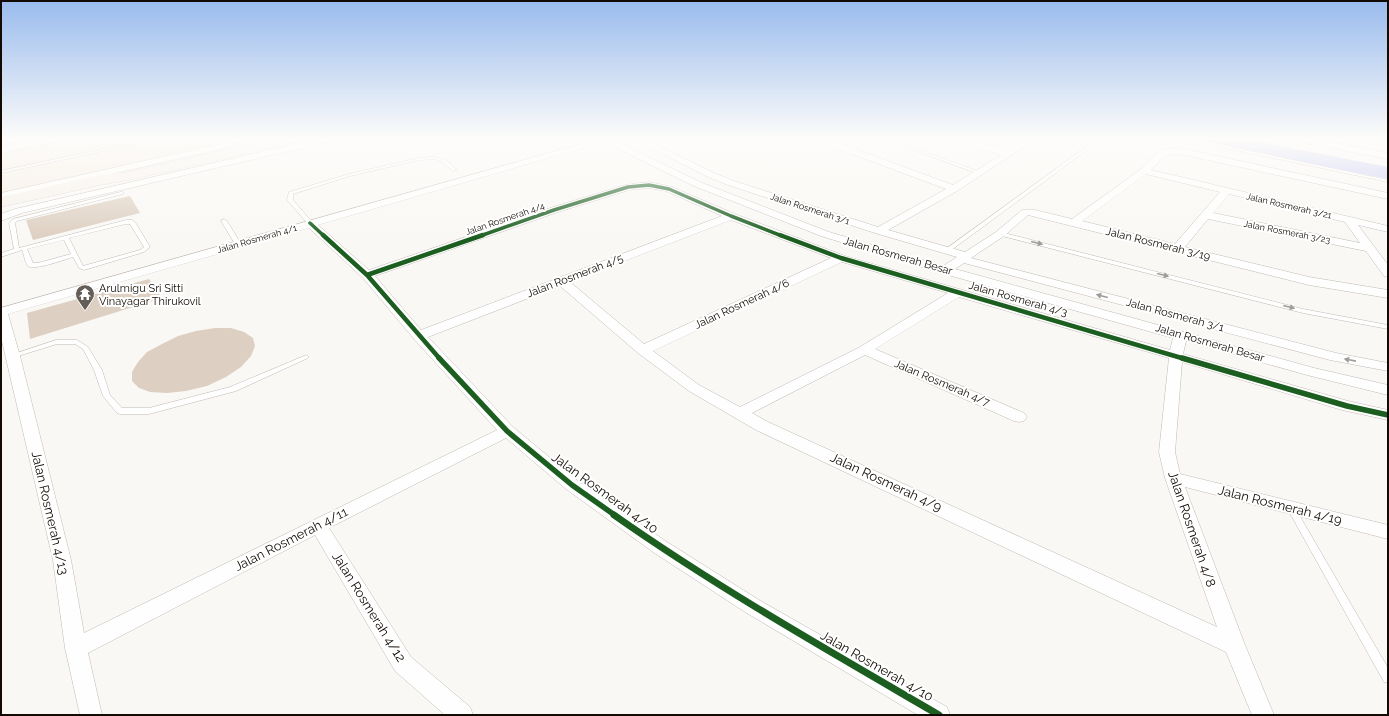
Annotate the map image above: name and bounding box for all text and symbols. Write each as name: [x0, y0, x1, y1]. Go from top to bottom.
street label: Jalan Rosmerah 3/1: [769, 191, 851, 227]
street label: Jalan Rosmerah 3/21: [1245, 191, 1333, 221]
street label: Jalan Rosmerah 4/4: [464, 201, 546, 237]
street label: Jalan Rosmerah 3/23: [1243, 219, 1331, 245]
street label: Jalan Rosmerah 4/1: [216, 223, 298, 255]
street label: Jalan Rosmerah 3/19: [1104, 225, 1212, 263]
street label: Jalan Rosmerah Besar: [842, 234, 954, 278]
one-way arrow: [1031, 241, 1044, 247]
street label: Jalan Rosmerah 4/5: [525, 252, 625, 300]
one-way arrow: [1157, 273, 1170, 279]
street label: Jalan Rosmerah 4/6: [693, 276, 792, 332]
street label: Jalan Rosmerah 4/3: [967, 279, 1069, 319]
place label: Arulmigu Sri Sitti Vinayagar Thirukovil: [99, 282, 201, 308]
temple icon: Arulmigu Sri Sitti Vinayagar Thirukovil: [74, 283, 96, 311]
one-way arrow: [1096, 293, 1108, 299]
street label: Jalan Rosmerah 3/1: [1125, 296, 1226, 334]
one-way arrow: [1283, 305, 1296, 311]
street label: Jalan Rosmerah Besar: [1154, 321, 1266, 365]
street label: Jalan Rosmerah 4/7: [892, 357, 992, 409]
one-way arrow: [1344, 357, 1356, 363]
street label: Jalan Rosmerah 4/13: [28, 450, 72, 576]
street label: Jalan Rosmerah 4/10: [549, 450, 661, 537]
street label: Jalan Rosmerah 4/9: [828, 450, 944, 515]
street label: Jalan Rosmerah 4/8: [1165, 469, 1219, 589]
street label: Jalan Rosmerah 4/19: [1217, 482, 1344, 528]
street label: Jalan Rosmerah 4/11: [232, 504, 350, 574]
street label: Jalan Rosmerah 4/12: [329, 550, 409, 665]
street label: Jalan Rosmerah 4/10: [818, 628, 936, 704]

